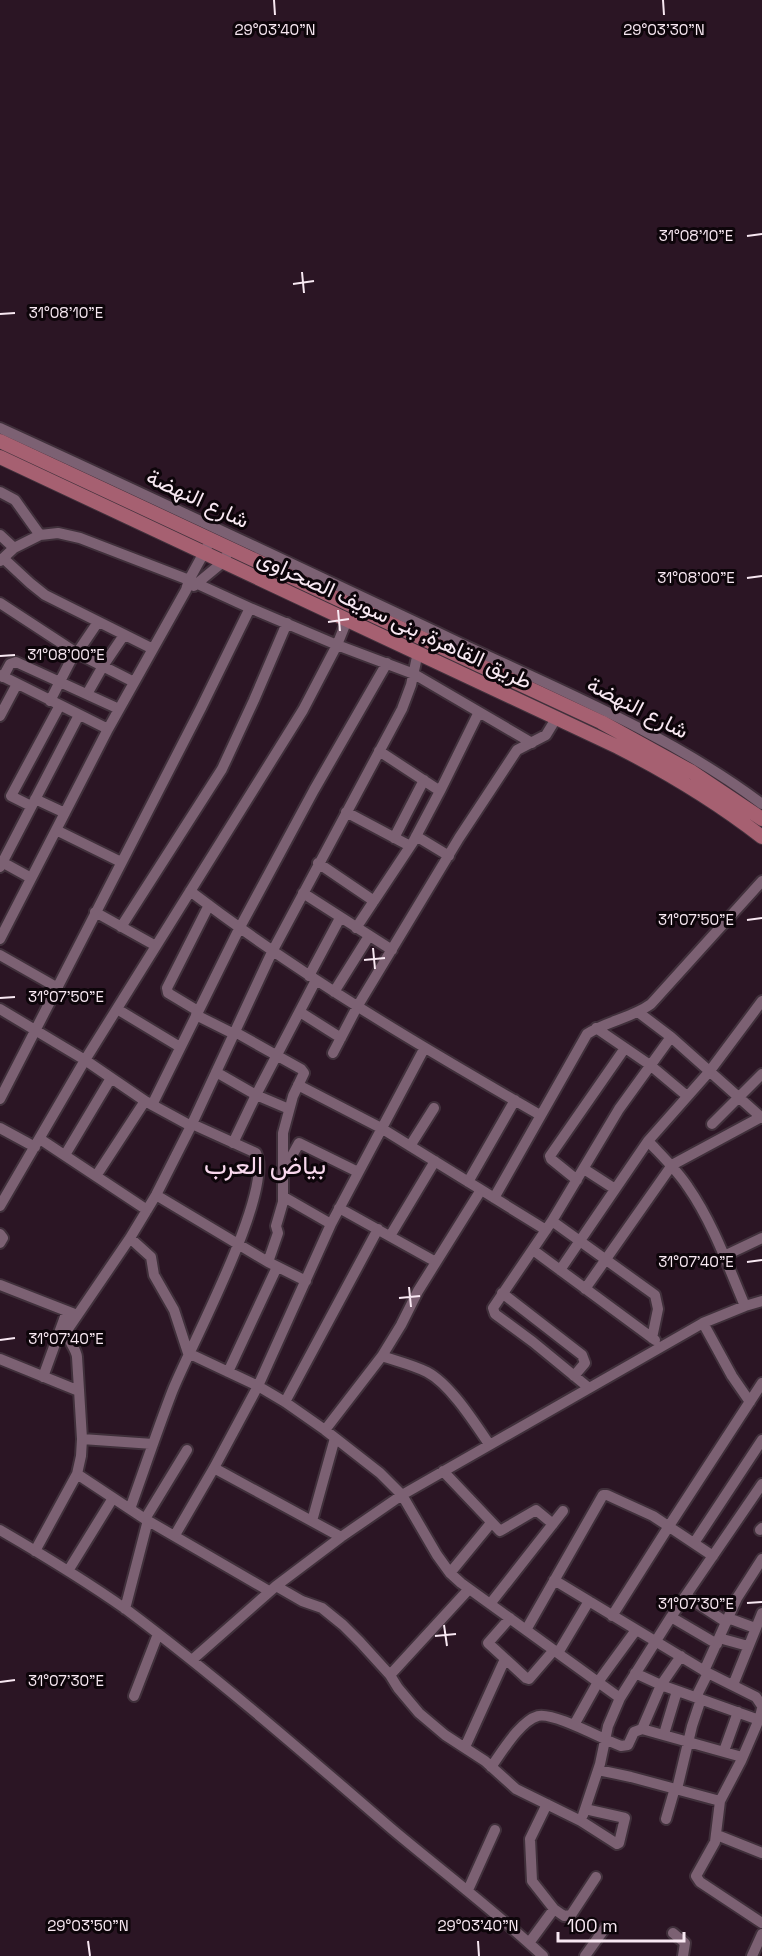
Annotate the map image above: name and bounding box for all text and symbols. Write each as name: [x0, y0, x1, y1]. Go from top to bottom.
text: 29°03'40"N: [234, 20, 316, 39]
text: 29°03'30"N: [623, 20, 705, 39]
text: 31°08'10"E: [659, 226, 733, 245]
text: 31°08'10"E: [29, 303, 103, 322]
street label: شارع النهضة: [142, 462, 254, 535]
street label: طريق القاهرة, بنى سويف الصحراوى: [253, 543, 537, 695]
text: 31°08'00"E: [657, 568, 735, 587]
text: 31°08'00"E: [27, 645, 105, 664]
street label: شارع النهضة: [582, 670, 693, 745]
text: 31°07'50"E: [658, 910, 734, 929]
text: 31°07'50"E: [28, 987, 104, 1006]
district label: بياض العرب: [204, 1148, 326, 1182]
text: 31°07'40"E: [658, 1252, 734, 1271]
text: 31°07'40"E: [28, 1329, 104, 1348]
text: 31°07'30"E: [658, 1594, 734, 1613]
text: 31°07'30"E: [28, 1671, 104, 1690]
scale bar: [558, 1905, 684, 1943]
text: 100 m: [567, 1914, 618, 1937]
text: 29°03'50"N: [47, 1916, 129, 1935]
text: 29°03'40"N: [437, 1916, 519, 1935]

